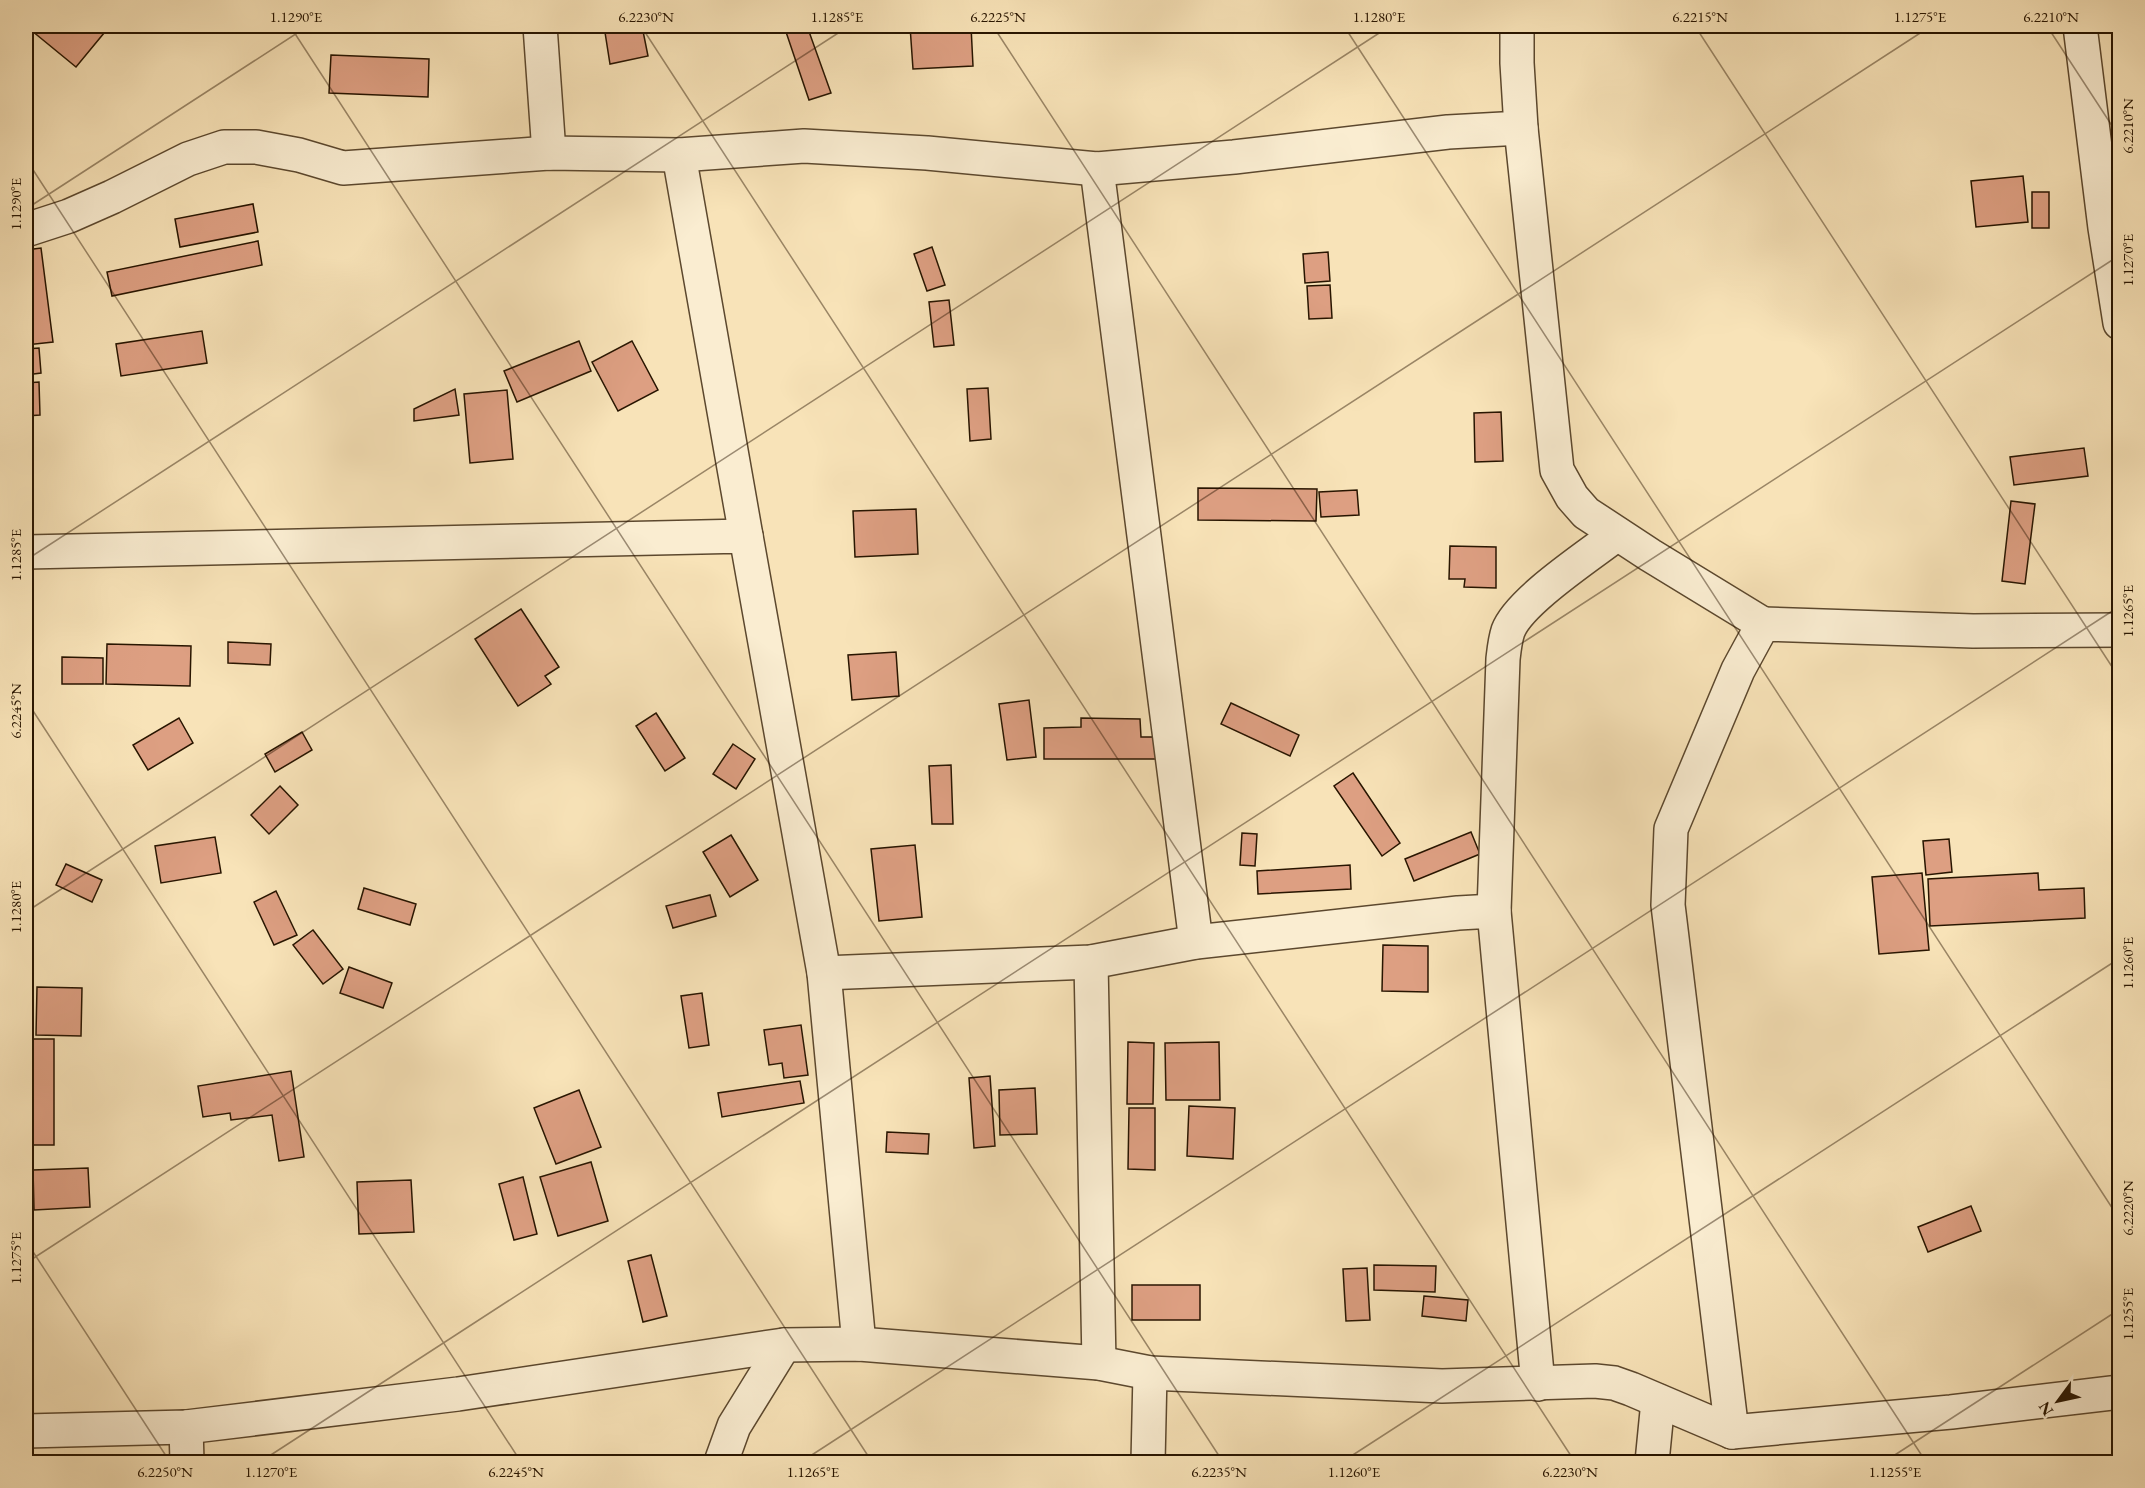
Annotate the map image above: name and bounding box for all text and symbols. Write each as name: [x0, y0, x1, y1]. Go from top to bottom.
text: 1.1290°E: [270, 7, 323, 26]
text: 6.2230°N: [618, 7, 674, 26]
text: 1.1285°E: [811, 7, 864, 26]
text: 6.2225°N: [970, 7, 1026, 26]
text: 1.1280°E: [1353, 7, 1406, 26]
text: 6.2215°N: [1672, 7, 1728, 26]
text: 1.1275°E: [1894, 7, 1947, 26]
text: 6.2210°N: [2023, 7, 2079, 26]
text: 6.2210°N: [2118, 98, 2137, 154]
text: 1.1290°E: [6, 177, 25, 230]
text: 1.1270°E: [2118, 233, 2137, 286]
text: 1.1285°E: [6, 528, 25, 581]
text: 1.1265°E: [2118, 584, 2137, 637]
text: 6.2245°N: [6, 683, 25, 739]
text: 1.1280°E: [6, 880, 25, 933]
text: 1.1260°E: [2118, 936, 2137, 989]
text: 6.2220°N: [2118, 1180, 2137, 1236]
text: 1.1275°E: [6, 1231, 25, 1284]
text: 1.1255°E: [2118, 1287, 2137, 1340]
north arrow: [2028, 1371, 2088, 1431]
text: N: [2033, 1398, 2058, 1420]
text: 6.2250°N: [137, 1462, 193, 1481]
text: 1.1270°E: [245, 1462, 298, 1481]
text: 6.2245°N: [488, 1462, 544, 1481]
text: 1.1265°E: [787, 1462, 840, 1481]
text: 6.2235°N: [1191, 1462, 1247, 1481]
text: 1.1260°E: [1328, 1462, 1381, 1481]
text: 6.2230°N: [1542, 1462, 1598, 1481]
text: 1.1255°E: [1869, 1462, 1922, 1481]

